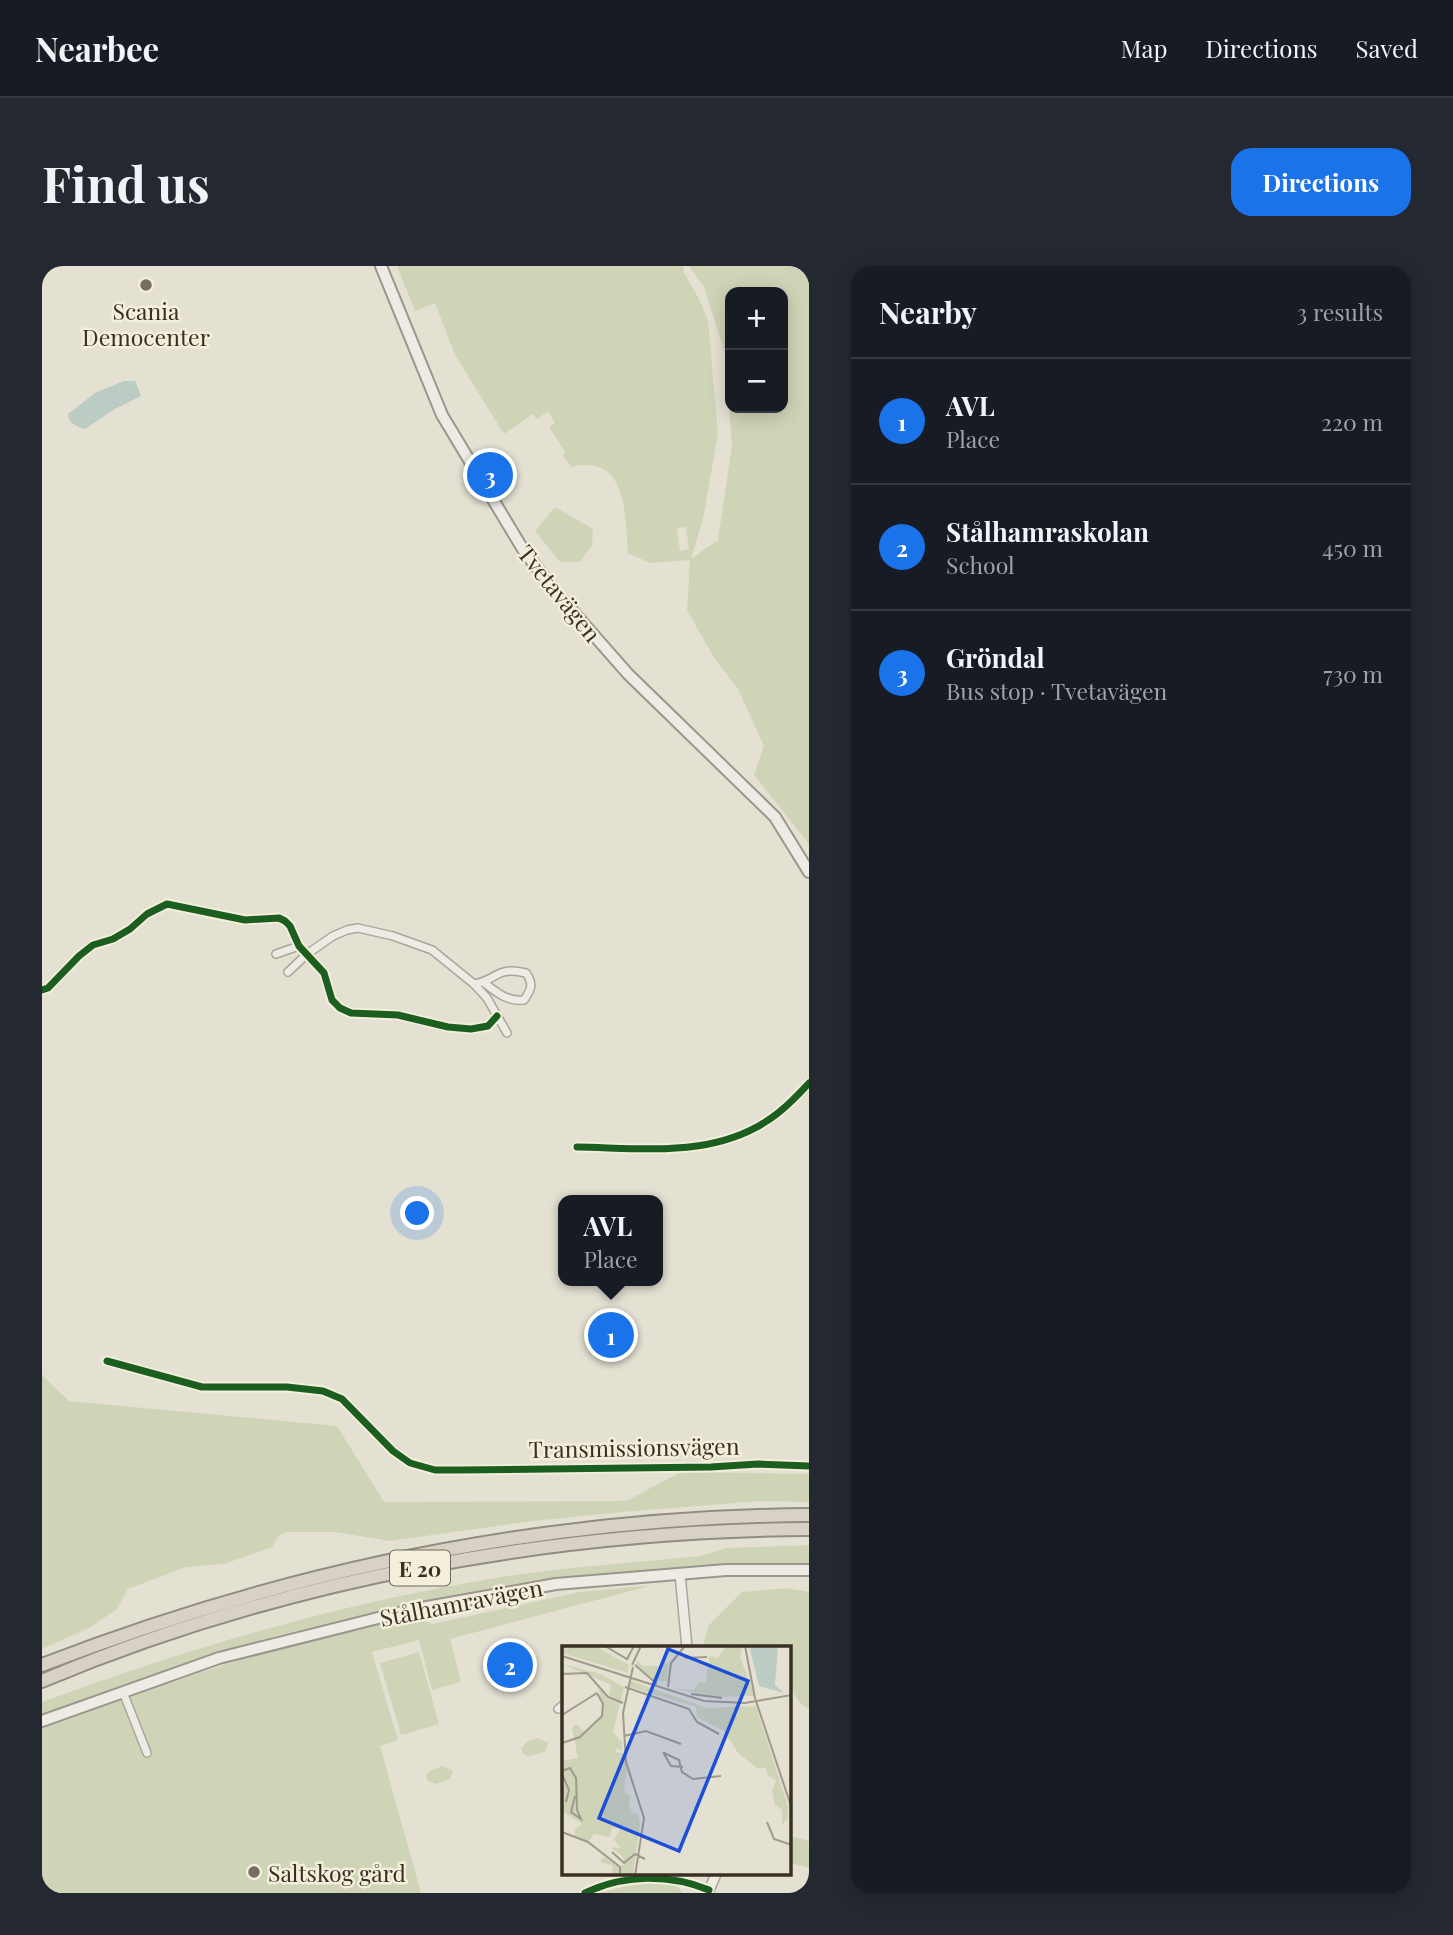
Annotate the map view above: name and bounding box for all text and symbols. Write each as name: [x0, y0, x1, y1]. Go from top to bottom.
text: Nearbee: [35, 26, 159, 70]
text: Map: [1121, 32, 1167, 64]
text: Directions: [1205, 32, 1318, 64]
text: Saved: [1356, 32, 1418, 64]
button: Directions: [1231, 148, 1411, 216]
text: Find us: [42, 150, 210, 215]
marker: Scania Democenter: [138, 277, 154, 293]
map controls: [725, 287, 788, 413]
button: +: [725, 287, 788, 350]
text: Nearby: [879, 292, 977, 332]
place label: Scania Democenter: [82, 295, 210, 352]
text: 3 results: [1297, 296, 1383, 327]
button: −: [725, 350, 788, 413]
text: AVL: [946, 388, 995, 423]
text: 1: [898, 406, 906, 437]
text: 220 m: [1321, 406, 1383, 437]
text: Place: [946, 423, 1000, 454]
pin: 3: [467, 449, 513, 501]
text: Stålhamraskolan: [946, 514, 1149, 549]
text: 2: [896, 532, 908, 563]
text: 450 m: [1322, 532, 1383, 563]
street label: Tvetavägen: [511, 538, 609, 648]
text: School: [946, 549, 1015, 580]
text: Gröndal: [946, 640, 1045, 675]
text: 3: [896, 658, 908, 689]
text: 730 m: [1323, 658, 1383, 689]
text: Bus stop · Tvetavägen: [946, 675, 1167, 706]
popup: [558, 1195, 663, 1286]
your location: [400, 1196, 434, 1230]
text: AVL: [583, 1208, 632, 1243]
text: Place: [583, 1243, 638, 1274]
pin: 1: [588, 1309, 634, 1361]
street label: Transmissionsvägen: [528, 1430, 740, 1464]
road number: E 20: [390, 1550, 450, 1586]
street label: Stålhamravägen: [377, 1571, 545, 1633]
pin: 2: [487, 1639, 533, 1691]
inset map: [562, 1646, 792, 1876]
place label: Saltskog gård: [268, 1857, 406, 1888]
marker: Saltskog gård: [246, 1864, 262, 1880]

